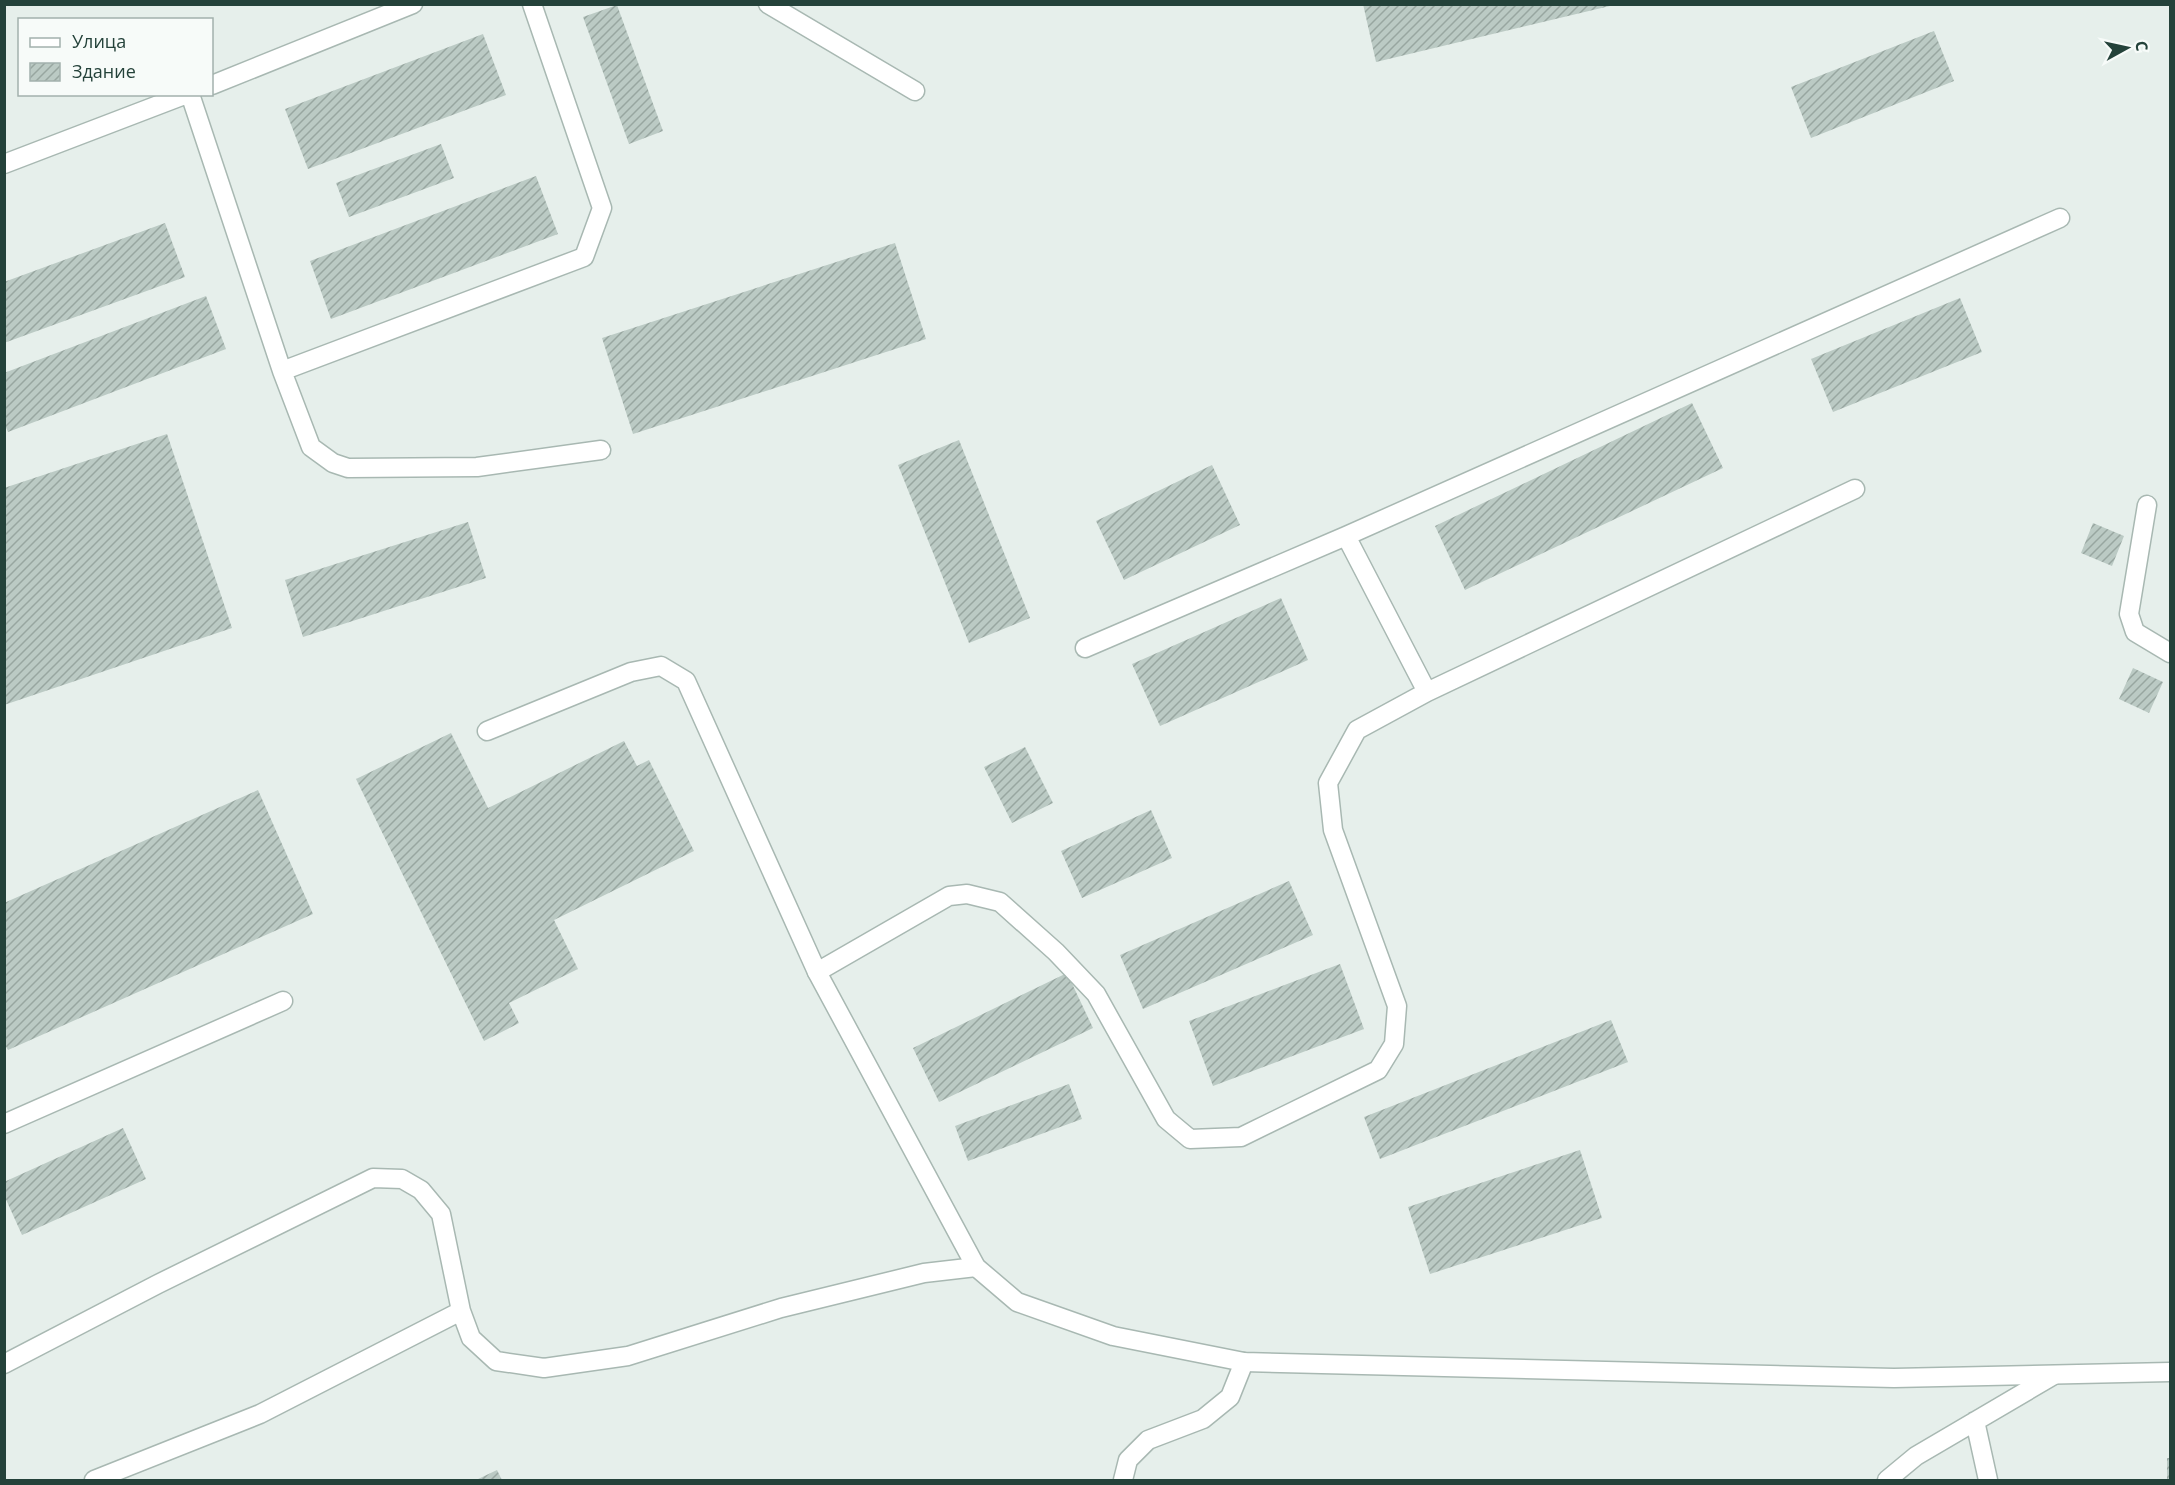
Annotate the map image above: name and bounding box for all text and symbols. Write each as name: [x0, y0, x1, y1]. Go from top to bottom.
legend: [18, 18, 213, 96]
north arrow: [2097, 18, 2157, 78]
text: Улица: [72, 29, 126, 53]
text: С: [2130, 39, 2153, 52]
text: Здание: [72, 59, 136, 83]

